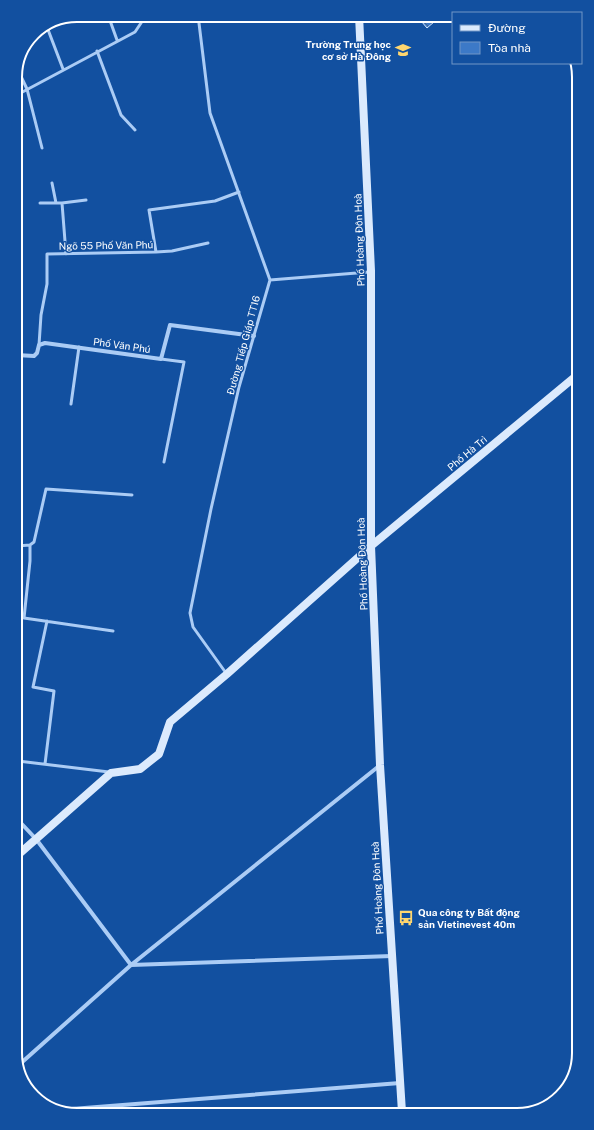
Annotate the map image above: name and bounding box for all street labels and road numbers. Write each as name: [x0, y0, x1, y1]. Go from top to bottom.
street label: Phố Hoàng Đôn Hoà: [351, 193, 367, 287]
street label: Ngõ 55 Phố Văn Phú: [59, 238, 154, 252]
street label: Đường Tiếp Giáp TT16: [224, 294, 262, 396]
street label: Phố Văn Phú: [93, 335, 152, 355]
street label: Phố Hà Trì: [445, 433, 489, 473]
street label: Phố Hoàng Đôn Hoà: [354, 517, 370, 611]
street label: Phố Hoàng Đôn Hoà: [369, 841, 385, 935]

